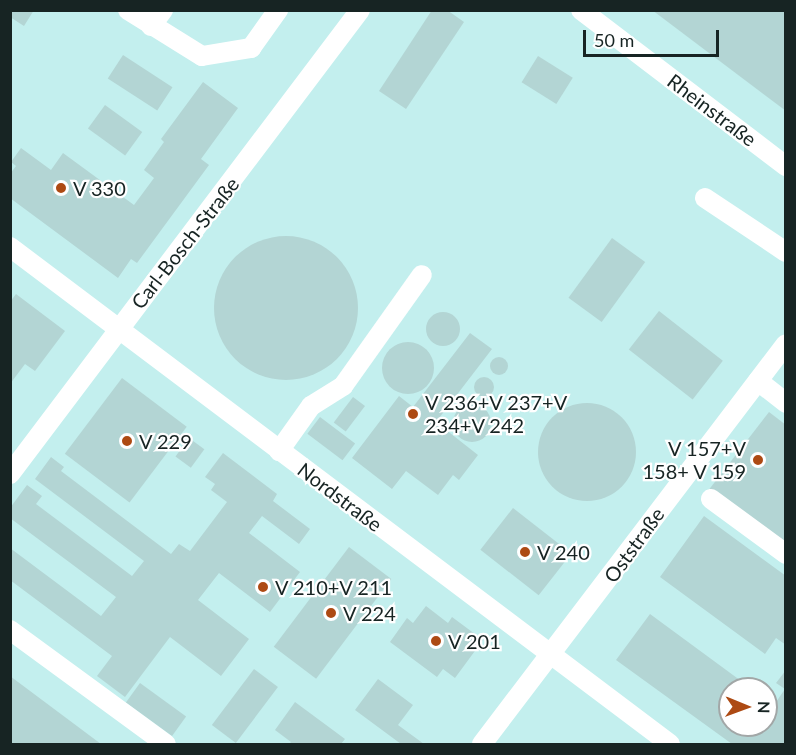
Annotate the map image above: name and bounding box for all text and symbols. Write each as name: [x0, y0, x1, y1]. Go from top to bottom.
scale bar: [586, 18, 722, 56]
text: 50 m: [594, 29, 634, 51]
street label: Rheinstraße: [663, 69, 761, 151]
street label: Carl-Bosch-Straße: [126, 172, 244, 314]
place label: V 330: [73, 176, 126, 200]
marker: V 330: [54, 181, 68, 195]
place label: V 236+V 237+V 234+V 242: [425, 390, 569, 437]
marker: V 236+V 237+V 234+V 242: [406, 407, 420, 421]
place label: V 229: [139, 429, 192, 453]
marker: V 229: [120, 434, 134, 448]
place label: V 157+V 158+ V 159: [641, 436, 746, 483]
marker: V 157+V 158+ V 159: [751, 453, 765, 467]
street label: Nordstraße: [293, 457, 387, 537]
street label: Oststraße: [599, 503, 669, 587]
place label: V 240: [537, 540, 590, 564]
marker: V 240: [518, 545, 532, 559]
place label: V 210+V 211: [275, 575, 394, 599]
marker: V 210+V 211: [256, 580, 270, 594]
place label: V 224: [343, 601, 396, 625]
marker: V 224: [324, 606, 338, 620]
place label: V 201: [448, 629, 501, 653]
marker: V 201: [429, 634, 443, 648]
north arrow: [718, 677, 778, 737]
text: N: [755, 701, 774, 714]

